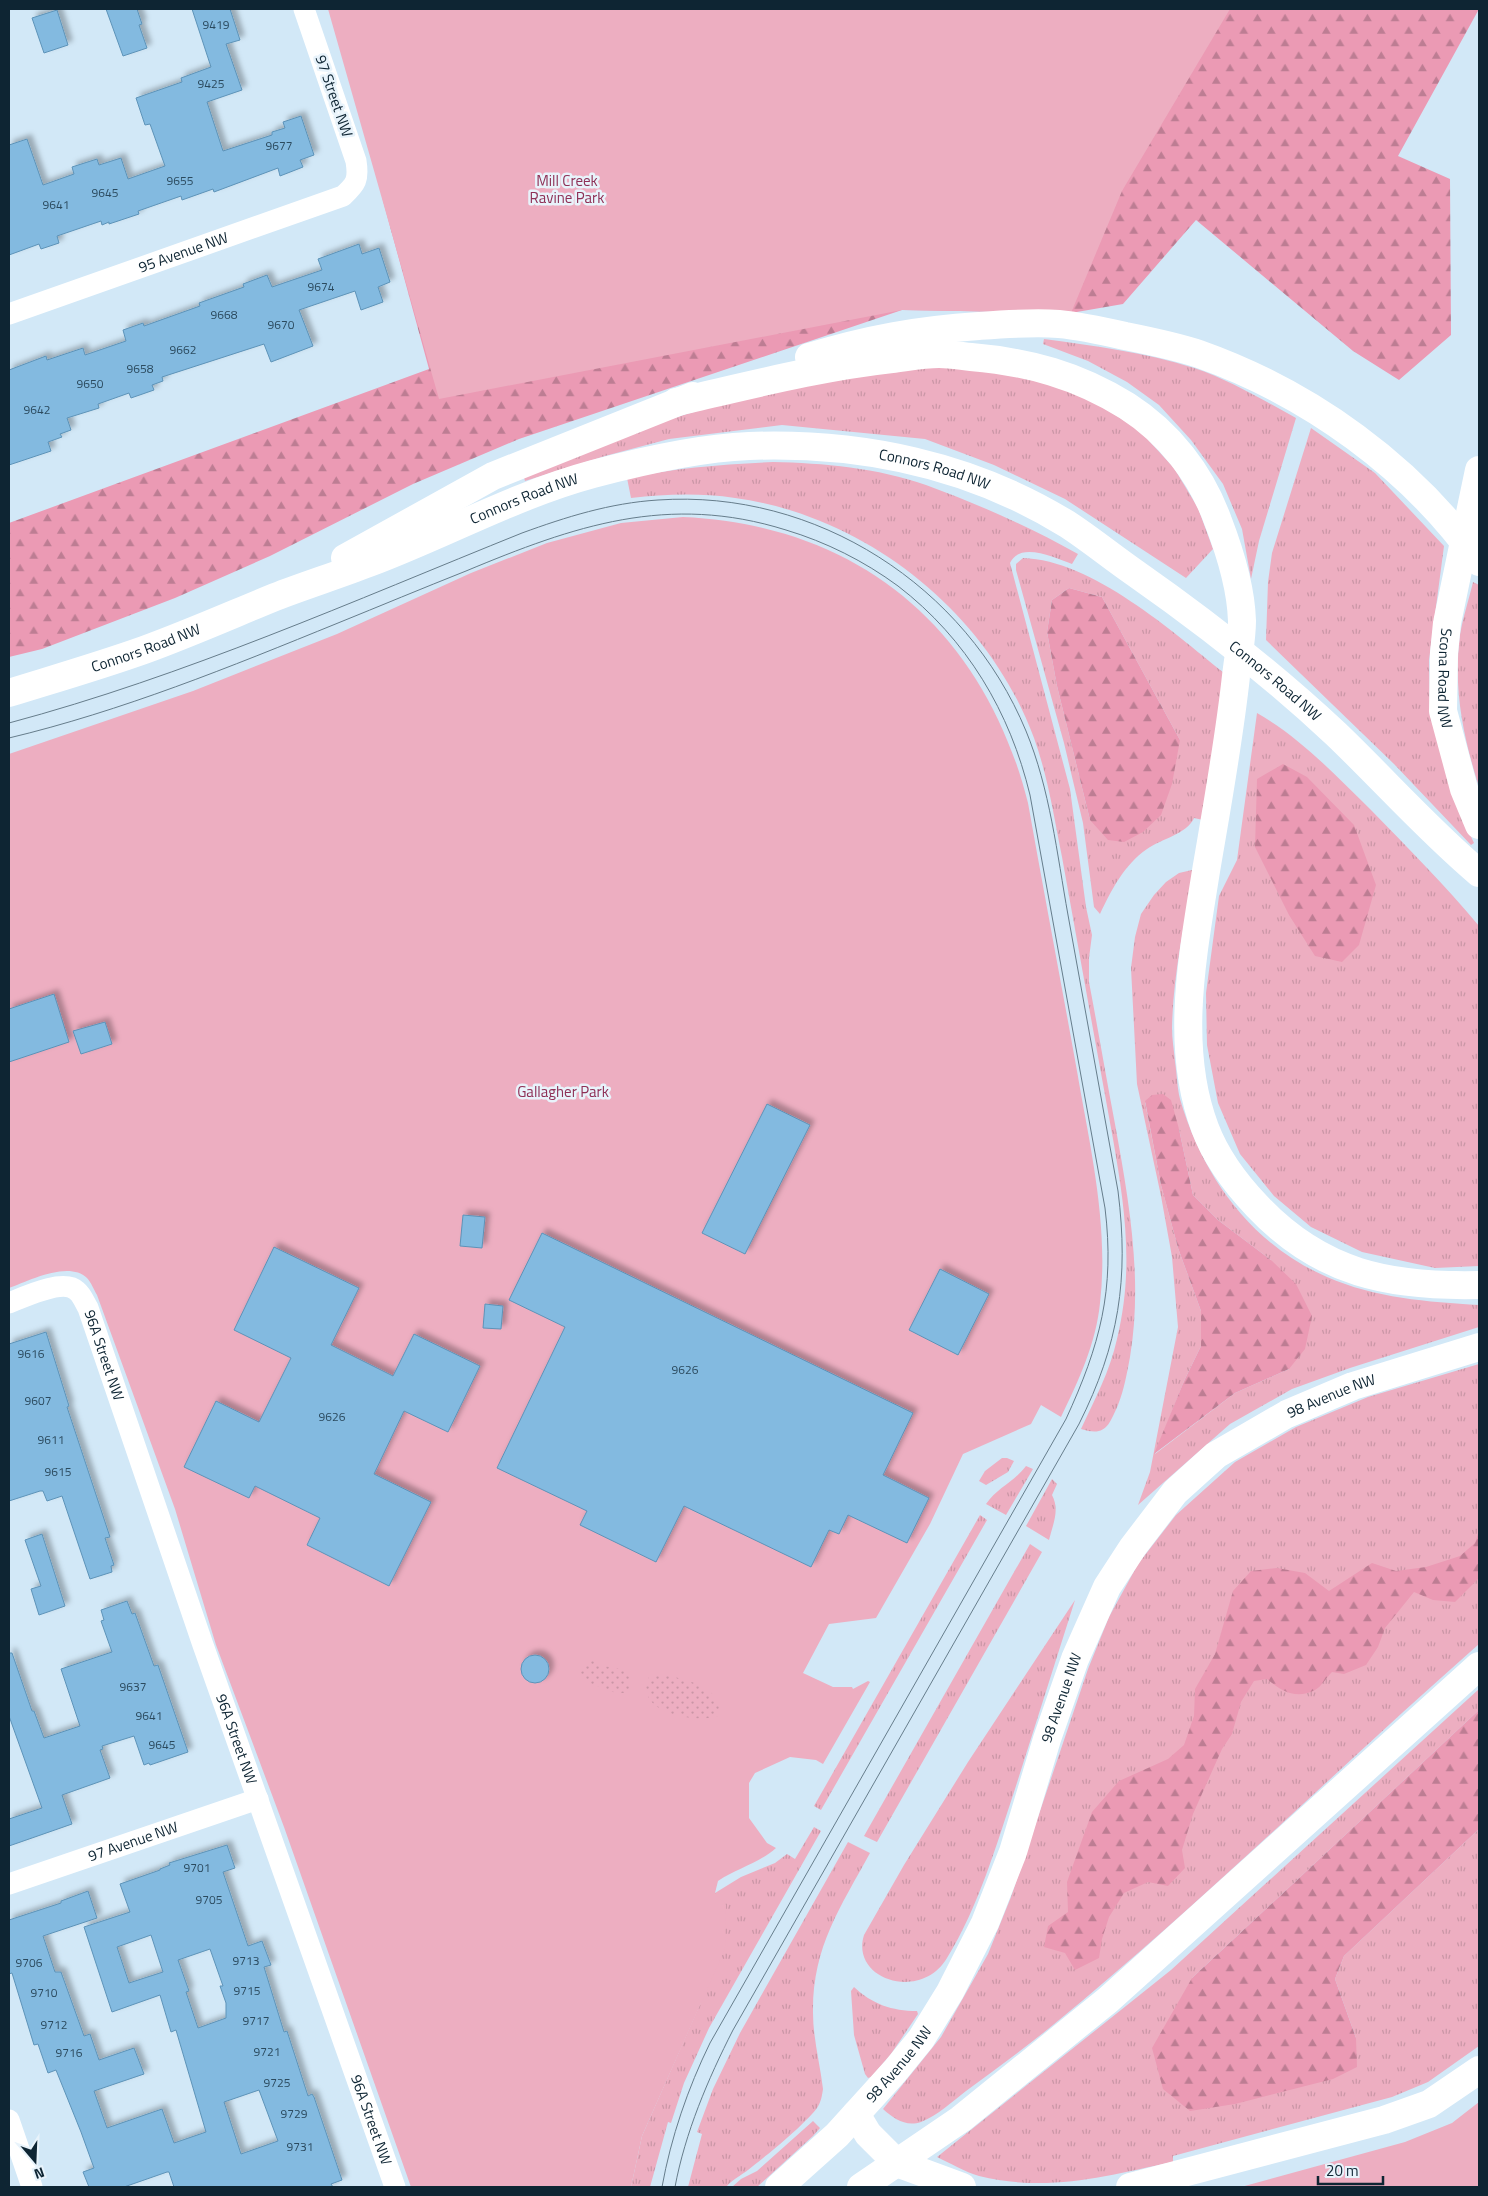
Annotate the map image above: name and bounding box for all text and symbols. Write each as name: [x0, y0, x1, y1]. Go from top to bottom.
house number: 9419: [203, 15, 230, 34]
street label: 97 Street NW: [310, 52, 359, 140]
house number: 9425: [198, 74, 225, 93]
house number: 9677: [266, 136, 292, 155]
park label: Mill Creek Ravine Park: [530, 169, 604, 209]
house number: 9655: [167, 171, 194, 190]
house number: 9645: [92, 183, 119, 202]
house number: 9641: [43, 195, 69, 214]
street label: 95 Avenue NW: [135, 225, 231, 278]
house number: 9674: [308, 277, 335, 296]
house number: 9668: [211, 305, 238, 324]
house number: 9670: [268, 315, 295, 334]
house number: 9662: [170, 340, 196, 359]
house number: 9658: [127, 359, 154, 378]
house number: 9650: [77, 374, 104, 393]
house number: 9642: [24, 400, 50, 419]
street label: Connors Road NW: [877, 442, 994, 495]
street label: Connors Road NW: [466, 467, 581, 530]
street label: Connors Road NW: [88, 617, 204, 678]
street label: Scona Road NW: [1432, 627, 1459, 731]
street label: Connors Road NW: [1224, 635, 1327, 726]
park label: Gallagher Park: [517, 1080, 609, 1103]
street label: 96A Street NW: [78, 1307, 131, 1404]
house number: 9616: [18, 1344, 45, 1363]
house number: 9626: [672, 1360, 699, 1379]
street label: 98 Avenue NW: [1283, 1368, 1378, 1424]
house number: 9607: [25, 1391, 51, 1410]
house number: 9626: [319, 1407, 346, 1426]
house number: 9611: [38, 1430, 64, 1449]
house number: 9615: [45, 1462, 72, 1481]
street label: 98 Avenue NW: [1035, 1650, 1087, 1746]
house number: 9637: [120, 1677, 146, 1696]
street label: 96A Street NW: [210, 1691, 263, 1787]
house number: 9641: [136, 1706, 162, 1725]
house number: 9645: [149, 1735, 176, 1754]
street label: 97 Avenue NW: [85, 1815, 181, 1867]
house number: 9701: [184, 1858, 210, 1877]
house number: 9705: [196, 1890, 223, 1909]
house number: 9713: [233, 1951, 259, 1970]
house number: 9706: [16, 1953, 43, 1972]
house number: 9715: [234, 1981, 261, 2000]
house number: 9710: [31, 1983, 58, 2002]
house number: 9717: [243, 2011, 269, 2030]
house number: 9712: [41, 2015, 67, 2034]
street label: 98 Avenue NW: [860, 2021, 937, 2107]
house number: 9721: [254, 2042, 280, 2061]
house number: 9716: [56, 2043, 83, 2062]
street label: 96A Street NW: [345, 2071, 398, 2168]
house number: 9725: [264, 2073, 291, 2092]
house number: 9729: [281, 2104, 308, 2123]
north arrow: [10, 2136, 60, 2186]
house number: 9731: [287, 2137, 313, 2156]
scale bar: [1318, 2154, 1383, 2186]
text: 20 m: [1326, 2159, 1359, 2182]
text: N: [31, 2162, 47, 2185]

